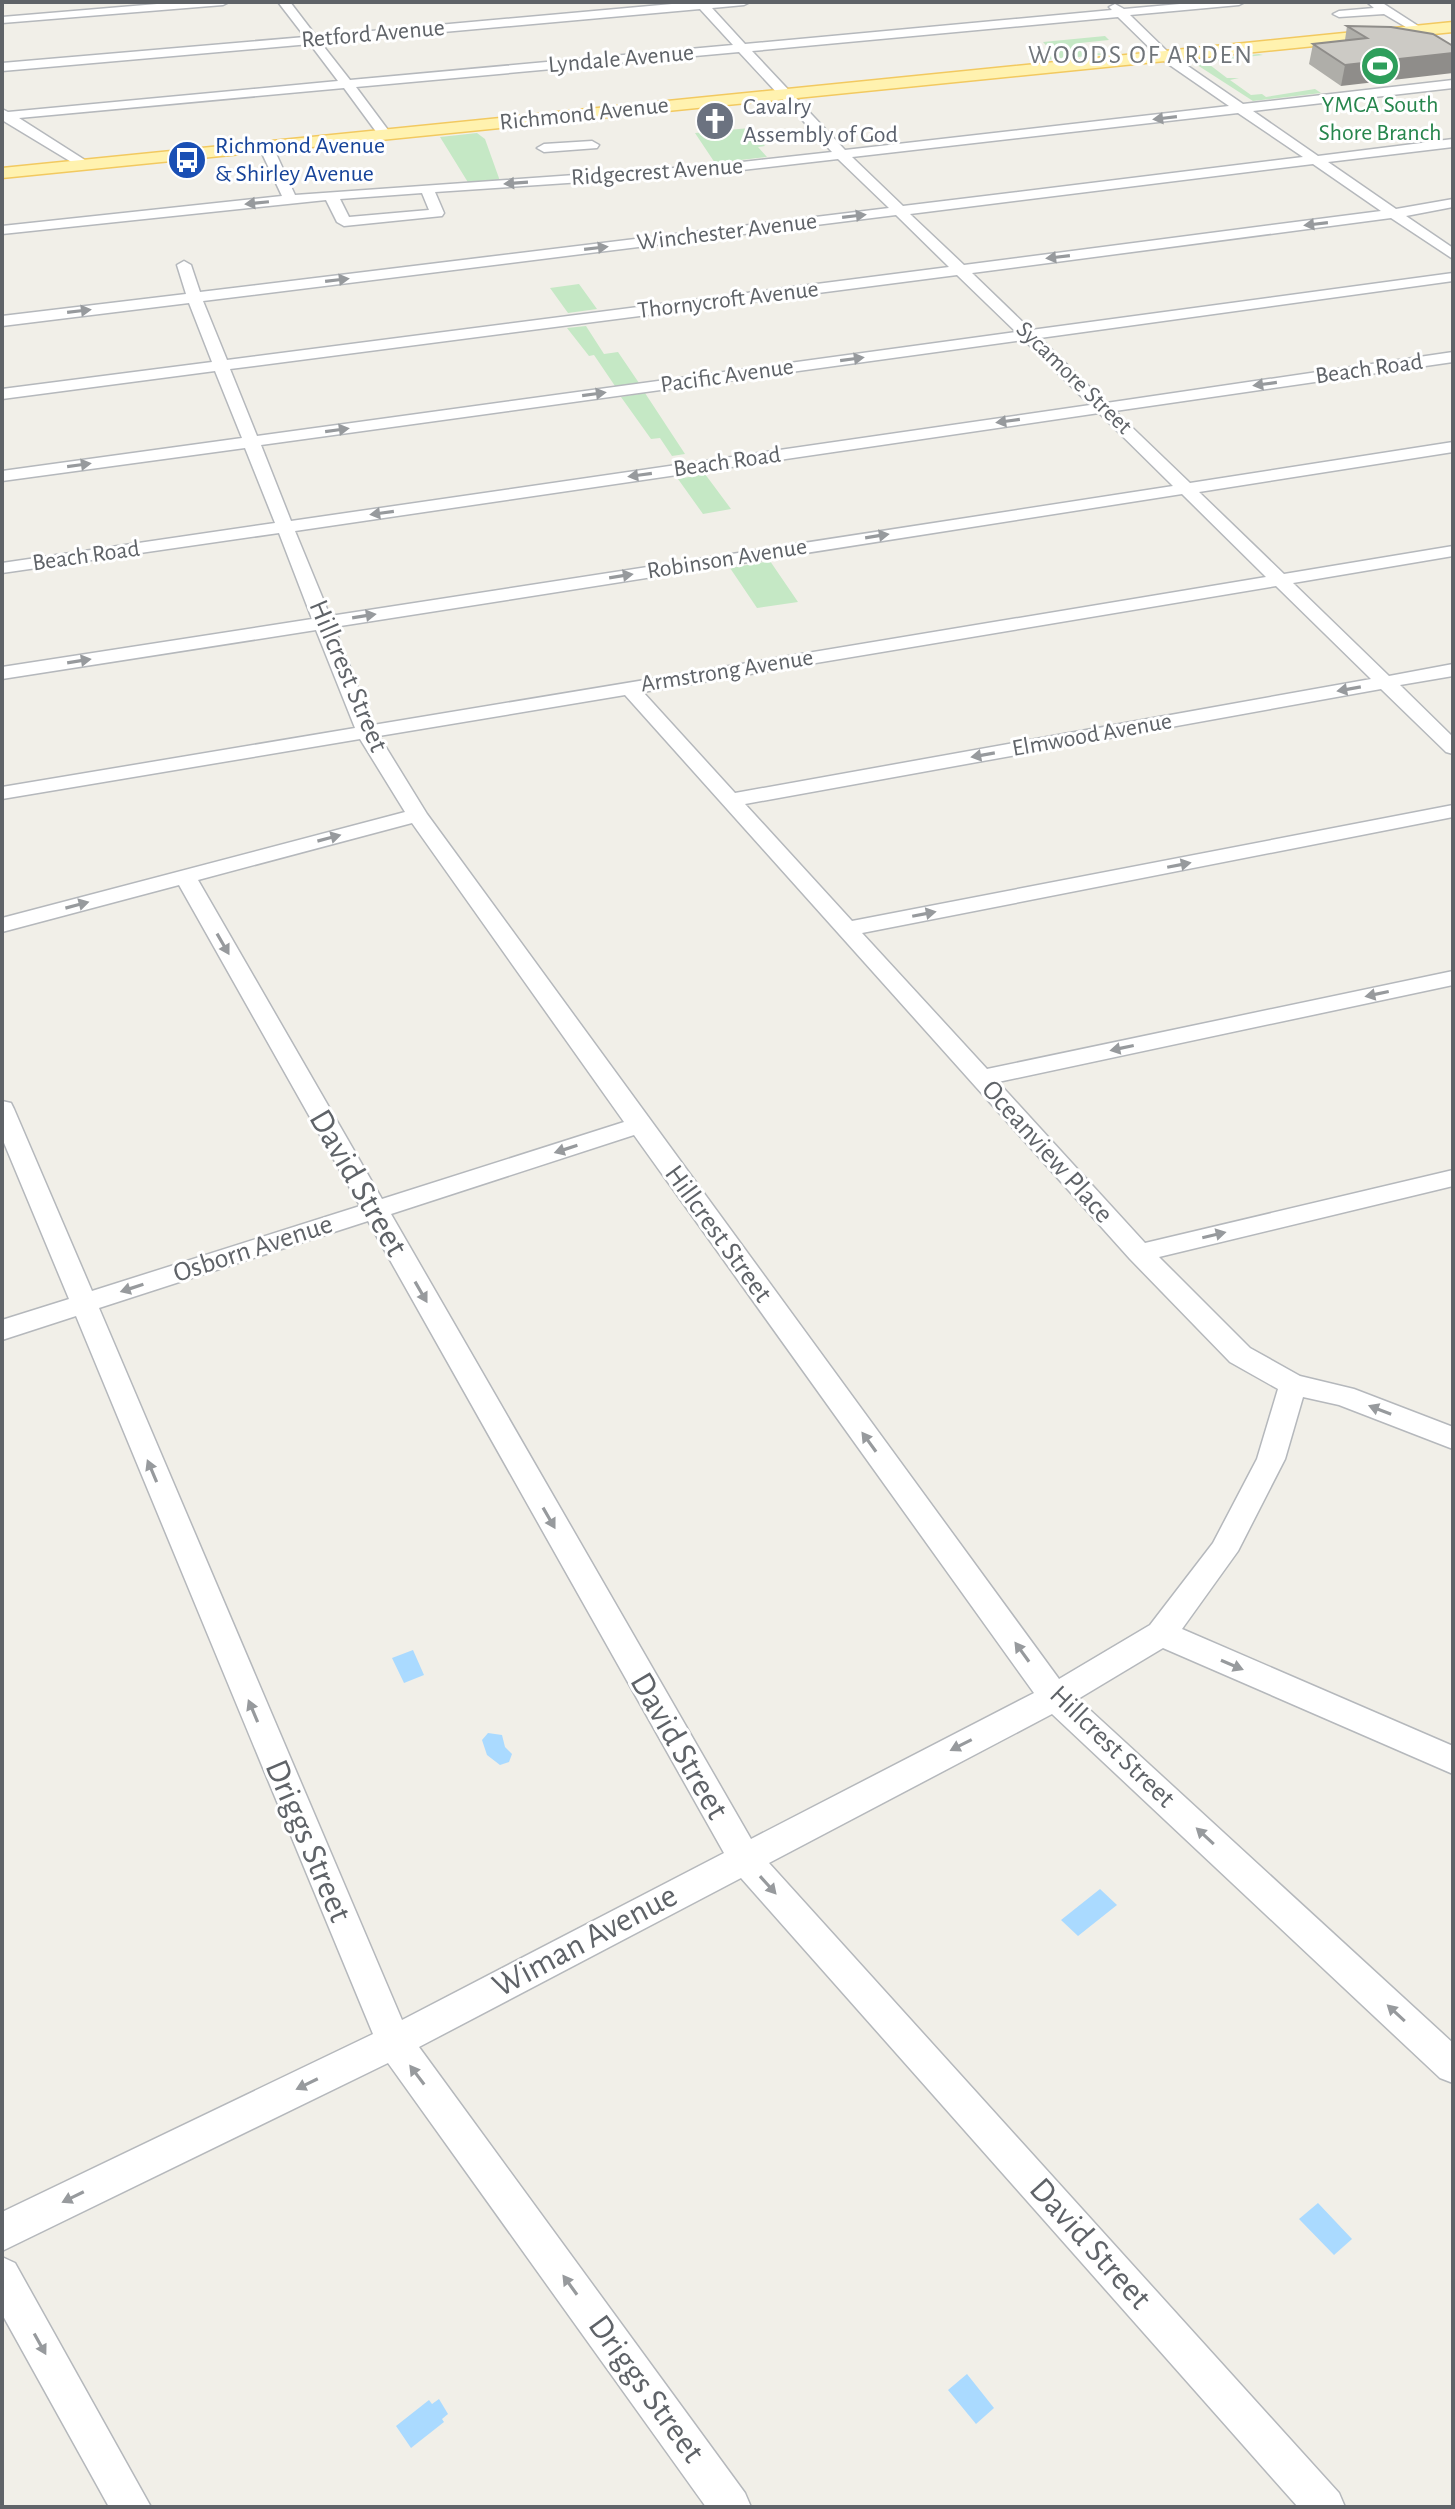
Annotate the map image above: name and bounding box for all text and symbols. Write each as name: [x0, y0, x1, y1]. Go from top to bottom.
street label: Retford Avenue: [300, 16, 446, 52]
street label: Lyndale Avenue: [547, 41, 695, 77]
district label: WOODS OF ARDEN: [1028, 42, 1254, 68]
sports icon: YMCA South Shore Branch: [1359, 45, 1401, 87]
street label: Richmond Avenue: [498, 93, 670, 135]
place label: YMCA South Shore Branch: [1319, 93, 1441, 145]
place label: Cavalry Assembly of God: [743, 95, 898, 147]
church icon: Cavalry Assembly of God: [694, 100, 736, 142]
one-way arrow: [1152, 111, 1177, 124]
place label: Richmond Avenue & Shirley Avenue: [215, 134, 385, 186]
bus stop icon: Richmond Avenue & Shirley Avenue: [166, 139, 208, 181]
street label: Ridgecrest Avenue: [570, 154, 744, 190]
one-way arrow: [503, 176, 528, 189]
one-way arrow: [244, 196, 269, 209]
street label: Winchester Avenue: [636, 209, 818, 255]
one-way arrow: [841, 209, 866, 222]
one-way arrow: [1303, 217, 1328, 230]
one-way arrow: [583, 241, 608, 254]
one-way arrow: [1045, 251, 1070, 264]
one-way arrow: [325, 273, 350, 286]
street label: Thornycroft Avenue: [636, 277, 820, 323]
one-way arrow: [67, 305, 92, 318]
street label: Sycamore Street: [1011, 317, 1137, 439]
street label: Beach Road: [1314, 350, 1424, 388]
one-way arrow: [840, 352, 865, 365]
street label: Pacific Avenue: [659, 355, 795, 397]
one-way arrow: [1252, 378, 1277, 391]
one-way arrow: [582, 387, 607, 400]
one-way arrow: [995, 415, 1020, 428]
one-way arrow: [325, 423, 350, 436]
street label: Beach Road: [672, 443, 782, 481]
one-way arrow: [67, 458, 92, 471]
one-way arrow: [627, 469, 652, 482]
one-way arrow: [369, 507, 394, 520]
one-way arrow: [865, 529, 890, 542]
street label: Robinson Avenue: [645, 535, 809, 583]
street label: Beach Road: [31, 537, 141, 575]
one-way arrow: [608, 569, 633, 582]
street label: Hillcrest Street: [303, 596, 393, 756]
one-way arrow: [351, 609, 376, 622]
street label: Armstrong Avenue: [639, 646, 815, 696]
one-way arrow: [67, 654, 92, 666]
one-way arrow: [1336, 684, 1361, 696]
street label: Elmwood Avenue: [1010, 709, 1174, 761]
one-way arrow: [970, 749, 995, 761]
one-way arrow: [316, 832, 341, 844]
one-way arrow: [1167, 858, 1192, 870]
one-way arrow: [65, 898, 90, 910]
one-way arrow: [911, 908, 936, 920]
one-way arrow: [216, 933, 230, 956]
one-way arrow: [1364, 988, 1389, 1001]
one-way arrow: [1110, 1042, 1135, 1055]
street label: Oceanview Place: [976, 1075, 1118, 1229]
street label: David Street: [303, 1104, 414, 1262]
one-way arrow: [554, 1143, 578, 1156]
street label: Hillcrest Street: [659, 1160, 777, 1308]
street label: Osborn Avenue: [170, 1210, 336, 1288]
one-way arrow: [1202, 1228, 1227, 1240]
one-way arrow: [414, 1281, 428, 1303]
one-way arrow: [119, 1282, 143, 1295]
one-way arrow: [1368, 1403, 1392, 1416]
one-way arrow: [862, 1432, 877, 1453]
one-way arrow: [146, 1459, 159, 1483]
one-way arrow: [542, 1507, 556, 1529]
one-way arrow: [1015, 1642, 1031, 1663]
one-way arrow: [1221, 1659, 1244, 1672]
street label: David Street: [624, 1667, 735, 1825]
street label: Hillcrest Street: [1044, 1681, 1180, 1813]
one-way arrow: [246, 1699, 259, 1723]
one-way arrow: [949, 1739, 972, 1752]
street label: Driggs Street: [259, 1755, 357, 1927]
one-way arrow: [1196, 1827, 1215, 1845]
one-way arrow: [759, 1875, 777, 1895]
street label: Wiman Avenue: [487, 1878, 683, 2004]
one-way arrow: [1387, 2004, 1406, 2022]
one-way arrow: [410, 2065, 426, 2085]
one-way arrow: [296, 2077, 319, 2091]
street label: David Street: [1023, 2172, 1157, 2316]
one-way arrow: [62, 2190, 85, 2204]
one-way arrow: [562, 2274, 578, 2296]
street label: Driggs Street: [582, 2309, 711, 2469]
one-way arrow: [33, 2333, 47, 2355]

